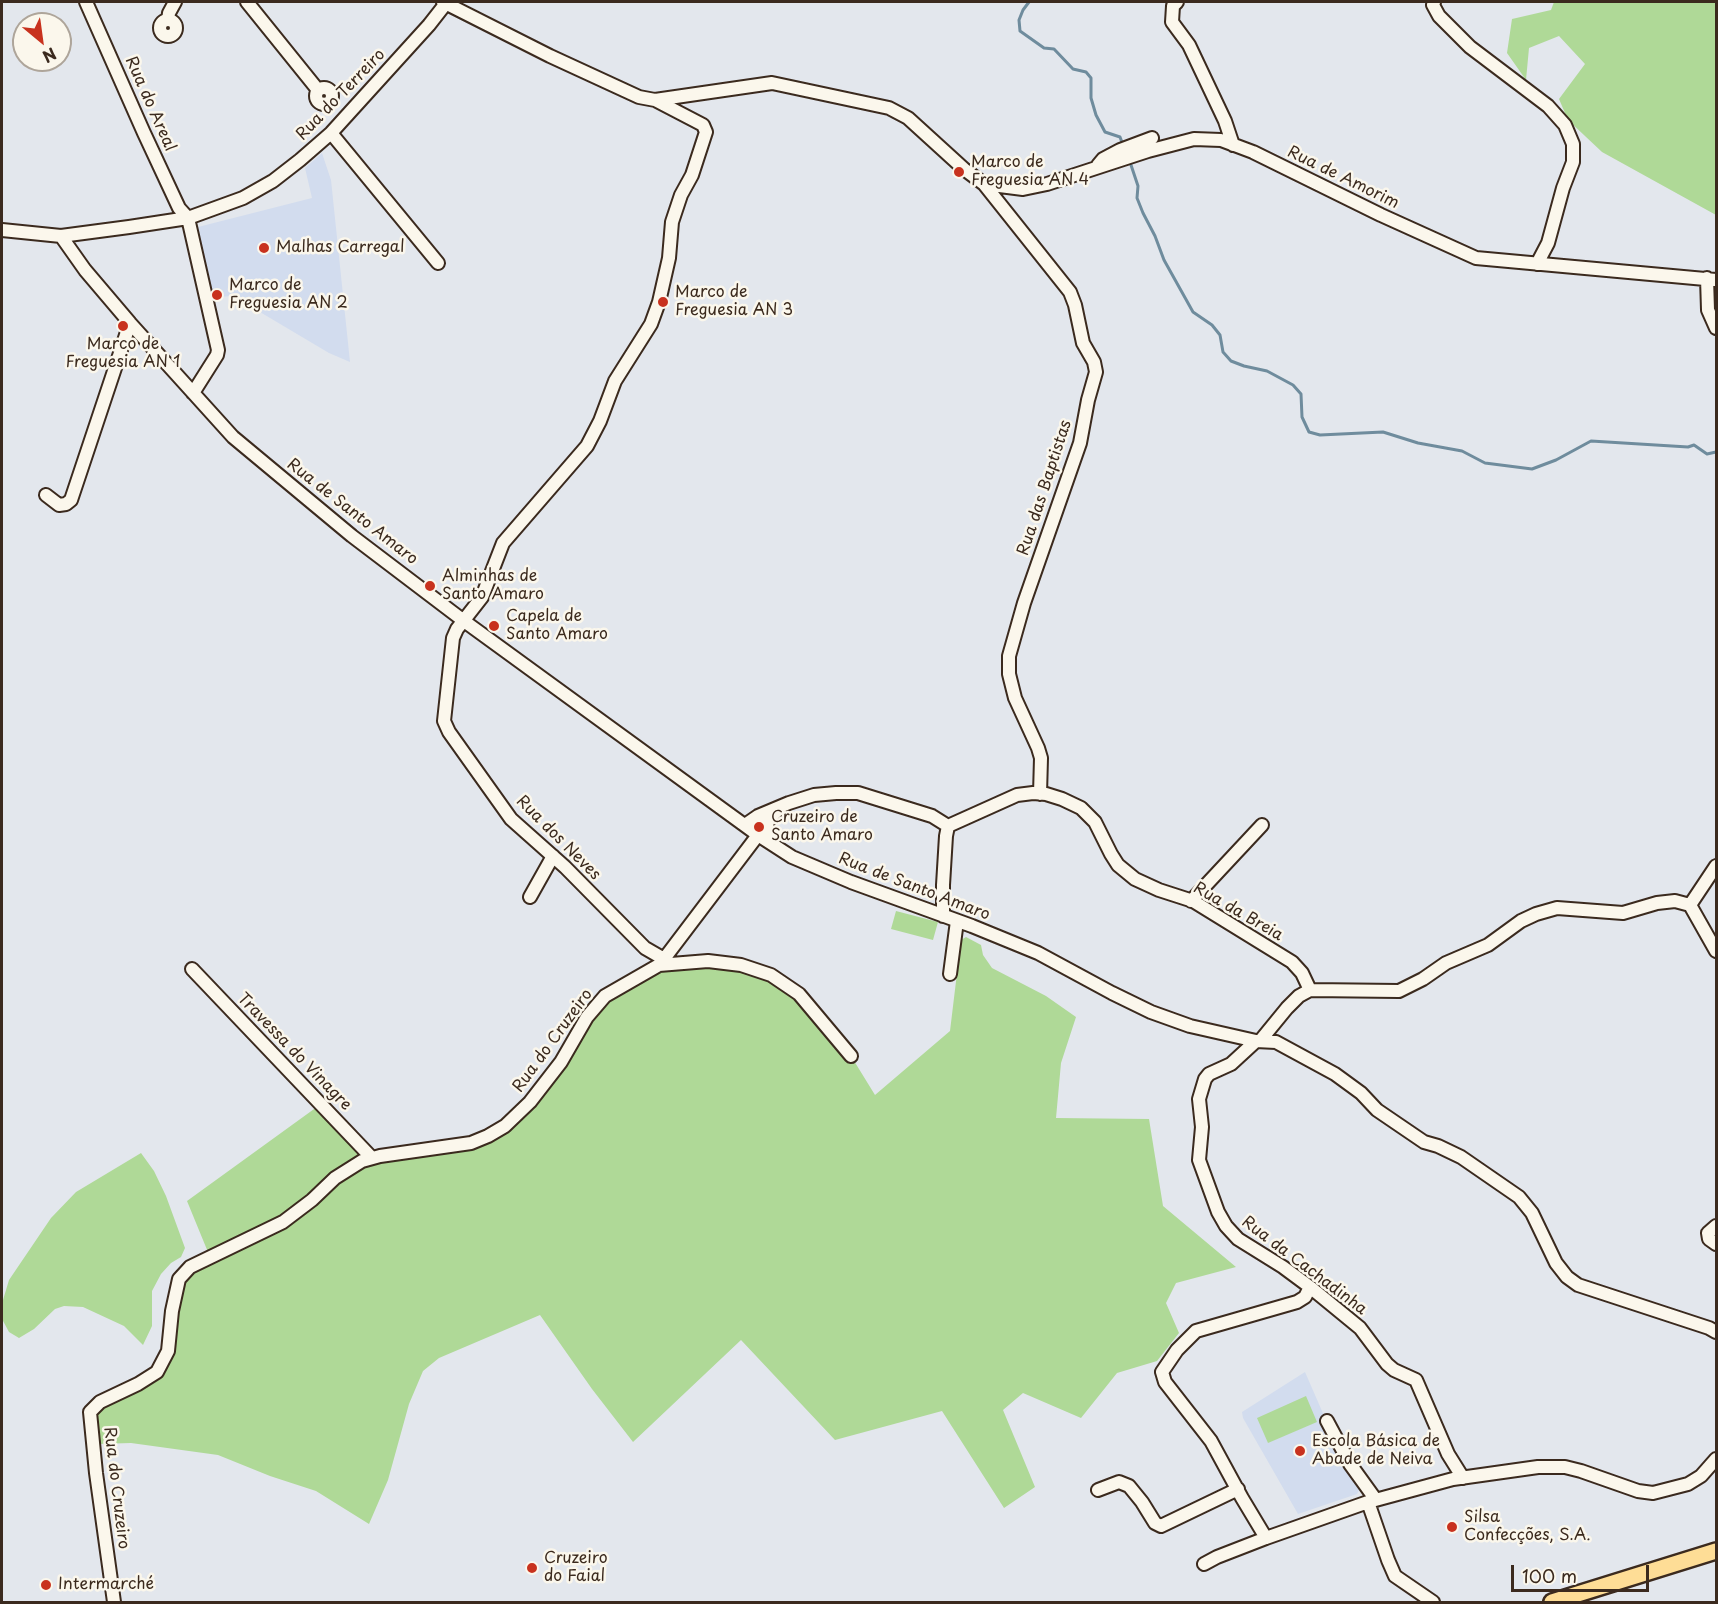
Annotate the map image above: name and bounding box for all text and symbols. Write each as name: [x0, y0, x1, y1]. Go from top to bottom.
north arrow: [12, 12, 72, 72]
text: N: [38, 42, 61, 70]
street label: Rua do Terreiro: [293, 45, 389, 145]
street label: Rua do Areal: [121, 54, 179, 154]
street label: Rua de Amorim: [1284, 143, 1402, 213]
place label: Marco de Freguesia AN 4: [971, 153, 1089, 191]
marker: Marco de Freguesia AN 4: [952, 165, 966, 179]
place label: Malhas Carregal: [276, 238, 405, 258]
marker: Malhas Carregal: [257, 241, 271, 255]
place label: Marco de Freguesia AN 2: [229, 276, 348, 314]
place label: Marco de Freguesia AN 3: [675, 283, 793, 321]
marker: Marco de Freguesia AN 2: [210, 288, 224, 302]
marker: Marco de Freguesia AN 3: [656, 295, 670, 309]
marker: Marco de Freguesia AN 1: [116, 319, 130, 333]
place label: Marco de Freguesia AN 1: [66, 335, 180, 373]
street label: Rua das Baptistas: [1014, 418, 1076, 558]
street label: Rua de Santo Amaro: [283, 455, 421, 569]
place label: Alminhas de Santo Amaro: [442, 567, 544, 605]
marker: Alminhas de Santo Amaro: [423, 579, 437, 593]
place label: Capela de Santo Amaro: [506, 607, 608, 645]
marker: Capela de Santo Amaro: [487, 619, 501, 633]
street label: Rua dos Neves: [512, 792, 604, 884]
place label: Cruzeiro de Santo Amaro: [771, 808, 873, 846]
marker: Cruzeiro de Santo Amaro: [752, 820, 766, 834]
street label: Rua de Santo Amaro: [836, 849, 992, 925]
street label: Rua da Breia: [1190, 879, 1286, 945]
street label: Rua do Cruzeiro: [509, 986, 597, 1096]
street label: Travessa do Vinagre: [233, 989, 355, 1115]
street label: Rua da Cachadinha: [1238, 1213, 1370, 1319]
street label: Rua do Cruzeiro: [99, 1426, 133, 1550]
place label: Escola Básica de Abade de Neiva: [1312, 1432, 1440, 1470]
marker: Escola Básica de Abade de Neiva: [1293, 1444, 1307, 1458]
place label: Silsa Confecções, S.A.: [1464, 1508, 1591, 1546]
marker: Silsa Confecções, S.A.: [1445, 1520, 1459, 1534]
place label: Cruzeiro do Faial: [544, 1549, 608, 1587]
scale bar: [1514, 1553, 1652, 1591]
marker: Cruzeiro do Faial: [525, 1561, 539, 1575]
text: 100 m: [1522, 1562, 1577, 1589]
place label: Intermarché: [58, 1575, 154, 1595]
marker: Intermarché: [39, 1578, 53, 1592]

